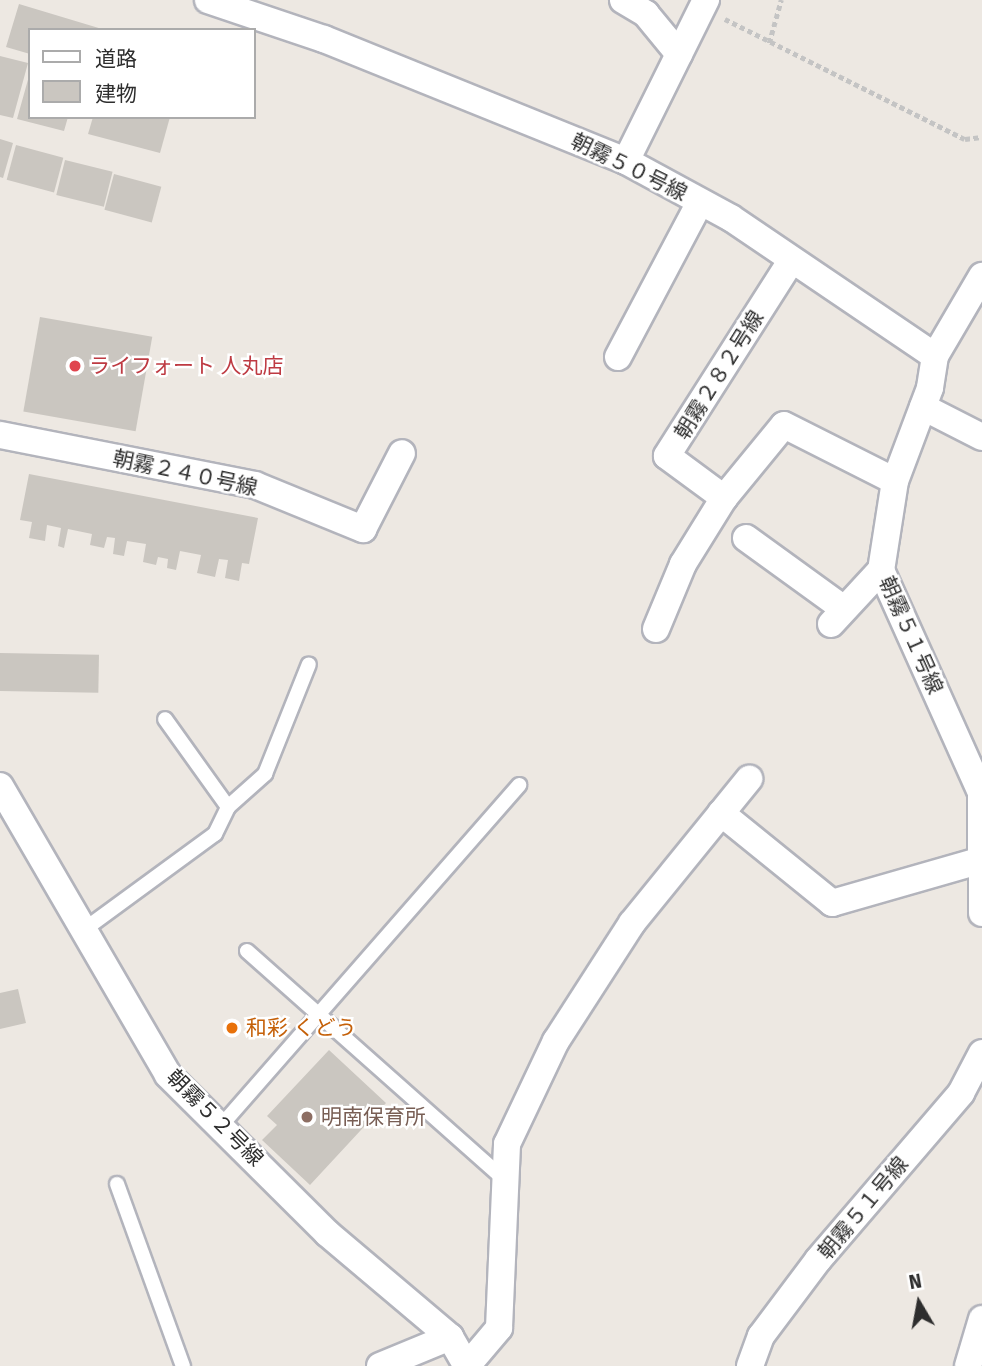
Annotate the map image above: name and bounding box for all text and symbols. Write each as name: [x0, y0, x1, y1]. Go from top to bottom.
legend: [28, 28, 256, 119]
text: 道路: [95, 46, 137, 72]
text: 建物: [95, 81, 137, 107]
street label: 朝霧５０号線: [567, 128, 691, 206]
street label: 朝霧２８２号線: [669, 306, 769, 444]
place label: ライフォート 人丸店: [89, 353, 284, 379]
marker: ライフォート 人丸店: [67, 358, 83, 374]
street label: 朝霧２４０号線: [110, 445, 260, 501]
street label: 朝霧５１号線: [874, 572, 948, 698]
place label: 和彩 くどう: [246, 1015, 357, 1041]
marker: 和彩 くどう: [224, 1020, 240, 1036]
street label: 朝霧５２号線: [162, 1065, 268, 1171]
place label: 明南保育所: [321, 1104, 426, 1130]
marker: 明南保育所: [299, 1109, 315, 1125]
street label: 朝霧５１号線: [813, 1152, 913, 1264]
north arrow: [884, 1268, 954, 1338]
text: N: [907, 1269, 923, 1294]

